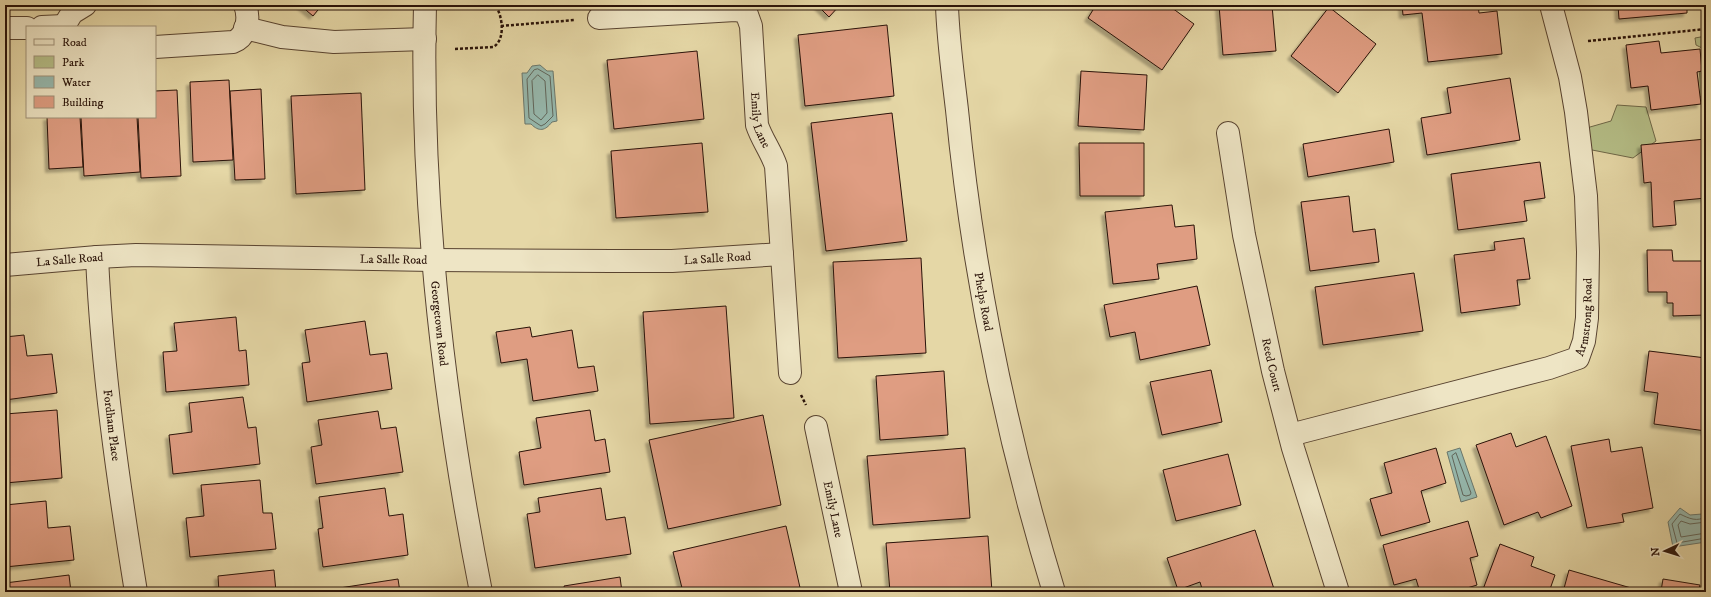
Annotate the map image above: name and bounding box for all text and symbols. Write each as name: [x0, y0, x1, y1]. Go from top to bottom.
legend: [26, 26, 156, 118]
text: Road: [62, 35, 87, 50]
text: Park: [62, 55, 84, 70]
text: Water: [61, 75, 91, 90]
street label: Emily Lane: [748, 91, 774, 150]
text: Building: [62, 95, 103, 110]
street label: La Salle Road: [683, 248, 752, 268]
street label: La Salle Road: [36, 249, 104, 270]
street label: La Salle Road: [360, 251, 427, 267]
street label: Phelps Road: [971, 271, 996, 332]
street label: Armstrong Road: [1572, 278, 1595, 358]
street label: Georgetown Road: [428, 280, 452, 367]
street label: Reed Court: [1259, 337, 1286, 393]
street label: Fordham Place: [100, 389, 124, 462]
street label: Emily Lane: [820, 480, 847, 539]
north arrow: [1645, 531, 1685, 571]
text: N: [1649, 547, 1663, 557]

